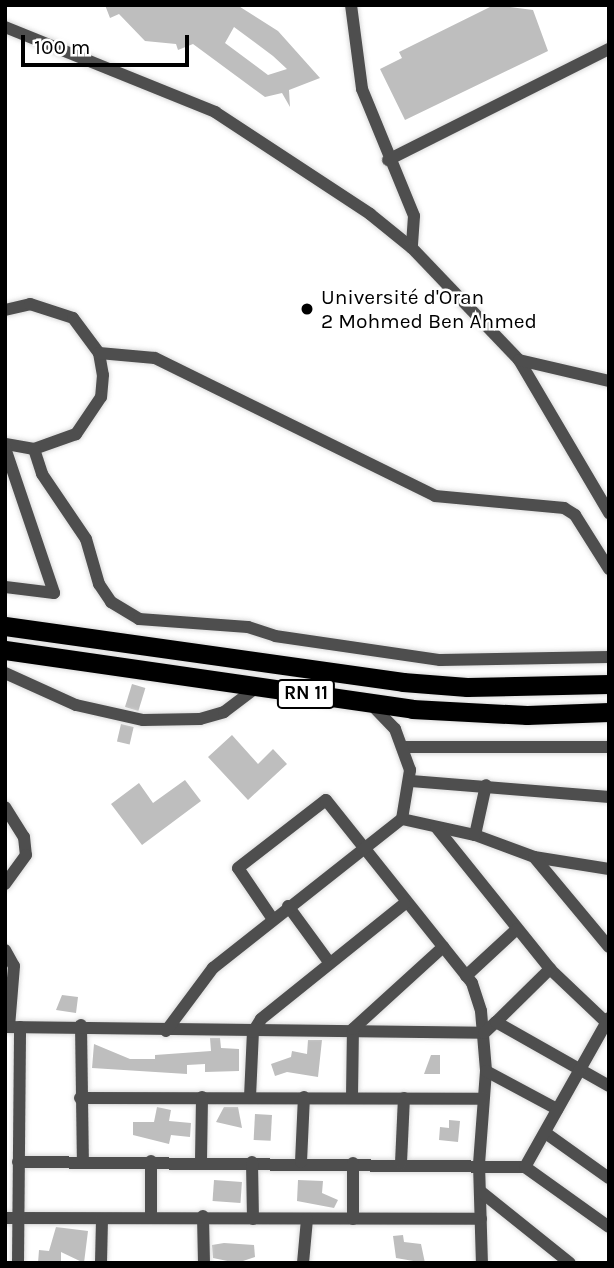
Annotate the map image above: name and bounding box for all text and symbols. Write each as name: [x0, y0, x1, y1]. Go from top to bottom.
scale bar: [24, 21, 192, 65]
text: 100 m: [34, 35, 91, 59]
place label: Université d'Oran 2 Mohmed Ben Ahmed: [321, 284, 537, 334]
marker: Université d'Oran 2 Mohmed Ben Ahmed: [299, 301, 315, 317]
road number: RN 11: [276, 678, 336, 709]

